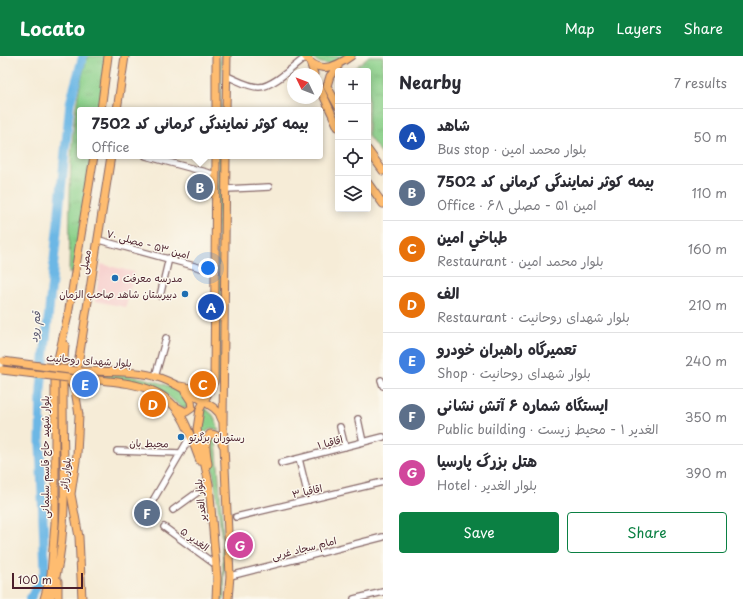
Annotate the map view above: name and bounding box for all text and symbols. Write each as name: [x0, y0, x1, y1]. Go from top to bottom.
text: Locato: [20, 14, 85, 42]
text: Map: [565, 18, 595, 39]
text: Layers: [617, 18, 662, 39]
text: Share: [684, 18, 723, 39]
north arrow: [287, 68, 323, 104]
map controls: [335, 68, 371, 212]
button: +: [335, 68, 371, 104]
text: Nearby: [399, 69, 461, 95]
text: 7 results: [674, 73, 727, 92]
button: −: [335, 104, 371, 140]
popup: [77, 107, 323, 159]
text: بیمه کوثر نمایندگی کرمانی کد 7502: [91, 111, 309, 134]
text: شاهد: [437, 113, 470, 136]
text: A: [407, 127, 417, 146]
text: 50 m: [693, 127, 727, 146]
text: Office: [91, 137, 129, 156]
text: Bus stop · بلوار محمد امین: [437, 139, 587, 158]
button: locate: [335, 140, 371, 176]
text: بیمه کوثر نمایندگی کرمانی کد 7502: [437, 169, 654, 192]
pin: B: [187, 172, 213, 202]
button: layers: [335, 176, 371, 212]
text: B: [408, 183, 416, 202]
text: 110 m: [692, 183, 727, 202]
text: Office · امین ۵۱ - مصلی ۶۸: [437, 195, 596, 214]
street label: امین ۵۳ - مصلی ۷۰: [105, 225, 191, 263]
text: طباخي امين: [437, 225, 508, 248]
text: C: [407, 239, 417, 258]
text: 160 m: [688, 239, 727, 258]
street label: مصلی: [75, 248, 95, 275]
text: Restaurant · بلوار محمد امین: [437, 251, 604, 270]
your location: [198, 258, 218, 278]
place label: مدرسه معرفت: [123, 270, 182, 285]
marker: مدرسه معرفت: [110, 273, 120, 283]
text: الف: [437, 281, 459, 304]
place label: دبیرستان شاهد صاحب الزمان: [59, 286, 177, 301]
marker: دبیرستان شاهد صاحب الزمان: [180, 289, 190, 299]
pin: A: [198, 292, 224, 322]
text: D: [407, 295, 417, 314]
text: 210 m: [688, 295, 727, 314]
text: Restaurant · بلوار شهدای روحانیت: [437, 307, 630, 326]
water label: قم رود: [24, 309, 46, 343]
text: تعمیرگاه راهبران خودرو: [437, 337, 576, 360]
street label: بلوار شهدای روحانیت: [46, 349, 132, 370]
text: E: [408, 351, 416, 370]
text: 240 m: [685, 351, 727, 370]
text: Shop · بلوار شهدای روحانیت: [437, 363, 591, 382]
pin: E: [72, 369, 98, 399]
pin: C: [190, 369, 216, 399]
pin: D: [140, 389, 166, 419]
text: ایستگاه شماره ۶ آتش نشانی: [437, 393, 608, 416]
street label: بلوار شهید حاج قاسم سلیمانی: [37, 395, 53, 519]
text: F: [408, 407, 416, 426]
text: 350 m: [685, 407, 727, 426]
text: Public building · الغدیر ۱ - محیط زیست: [437, 419, 658, 438]
place label: رستوران برگرتو: [188, 429, 245, 445]
street label: اقاقیا ۱: [315, 431, 344, 452]
marker: رستوران برگرتو: [176, 432, 186, 442]
street label: محیط بان: [129, 435, 169, 450]
text: هتل بزرگ پارسیا: [437, 449, 537, 472]
street label: بلوار زائر: [55, 456, 74, 492]
text: G: [407, 463, 417, 482]
text: 390 m: [685, 463, 727, 482]
text: Hotel · بلوار الغدیر: [437, 475, 537, 494]
street label: بلوار الغدیر: [190, 478, 209, 523]
street label: اقاقیا ۳: [290, 480, 324, 501]
pin: F: [134, 498, 160, 528]
button: Save: [399, 512, 559, 553]
button: Share: [567, 512, 727, 553]
street label: الغدیر ۵: [178, 523, 213, 554]
pin: G: [227, 530, 253, 560]
street label: امام سجاد غربی: [270, 532, 338, 564]
scale bar: [12, 571, 83, 590]
text: 100 m: [18, 571, 52, 588]

